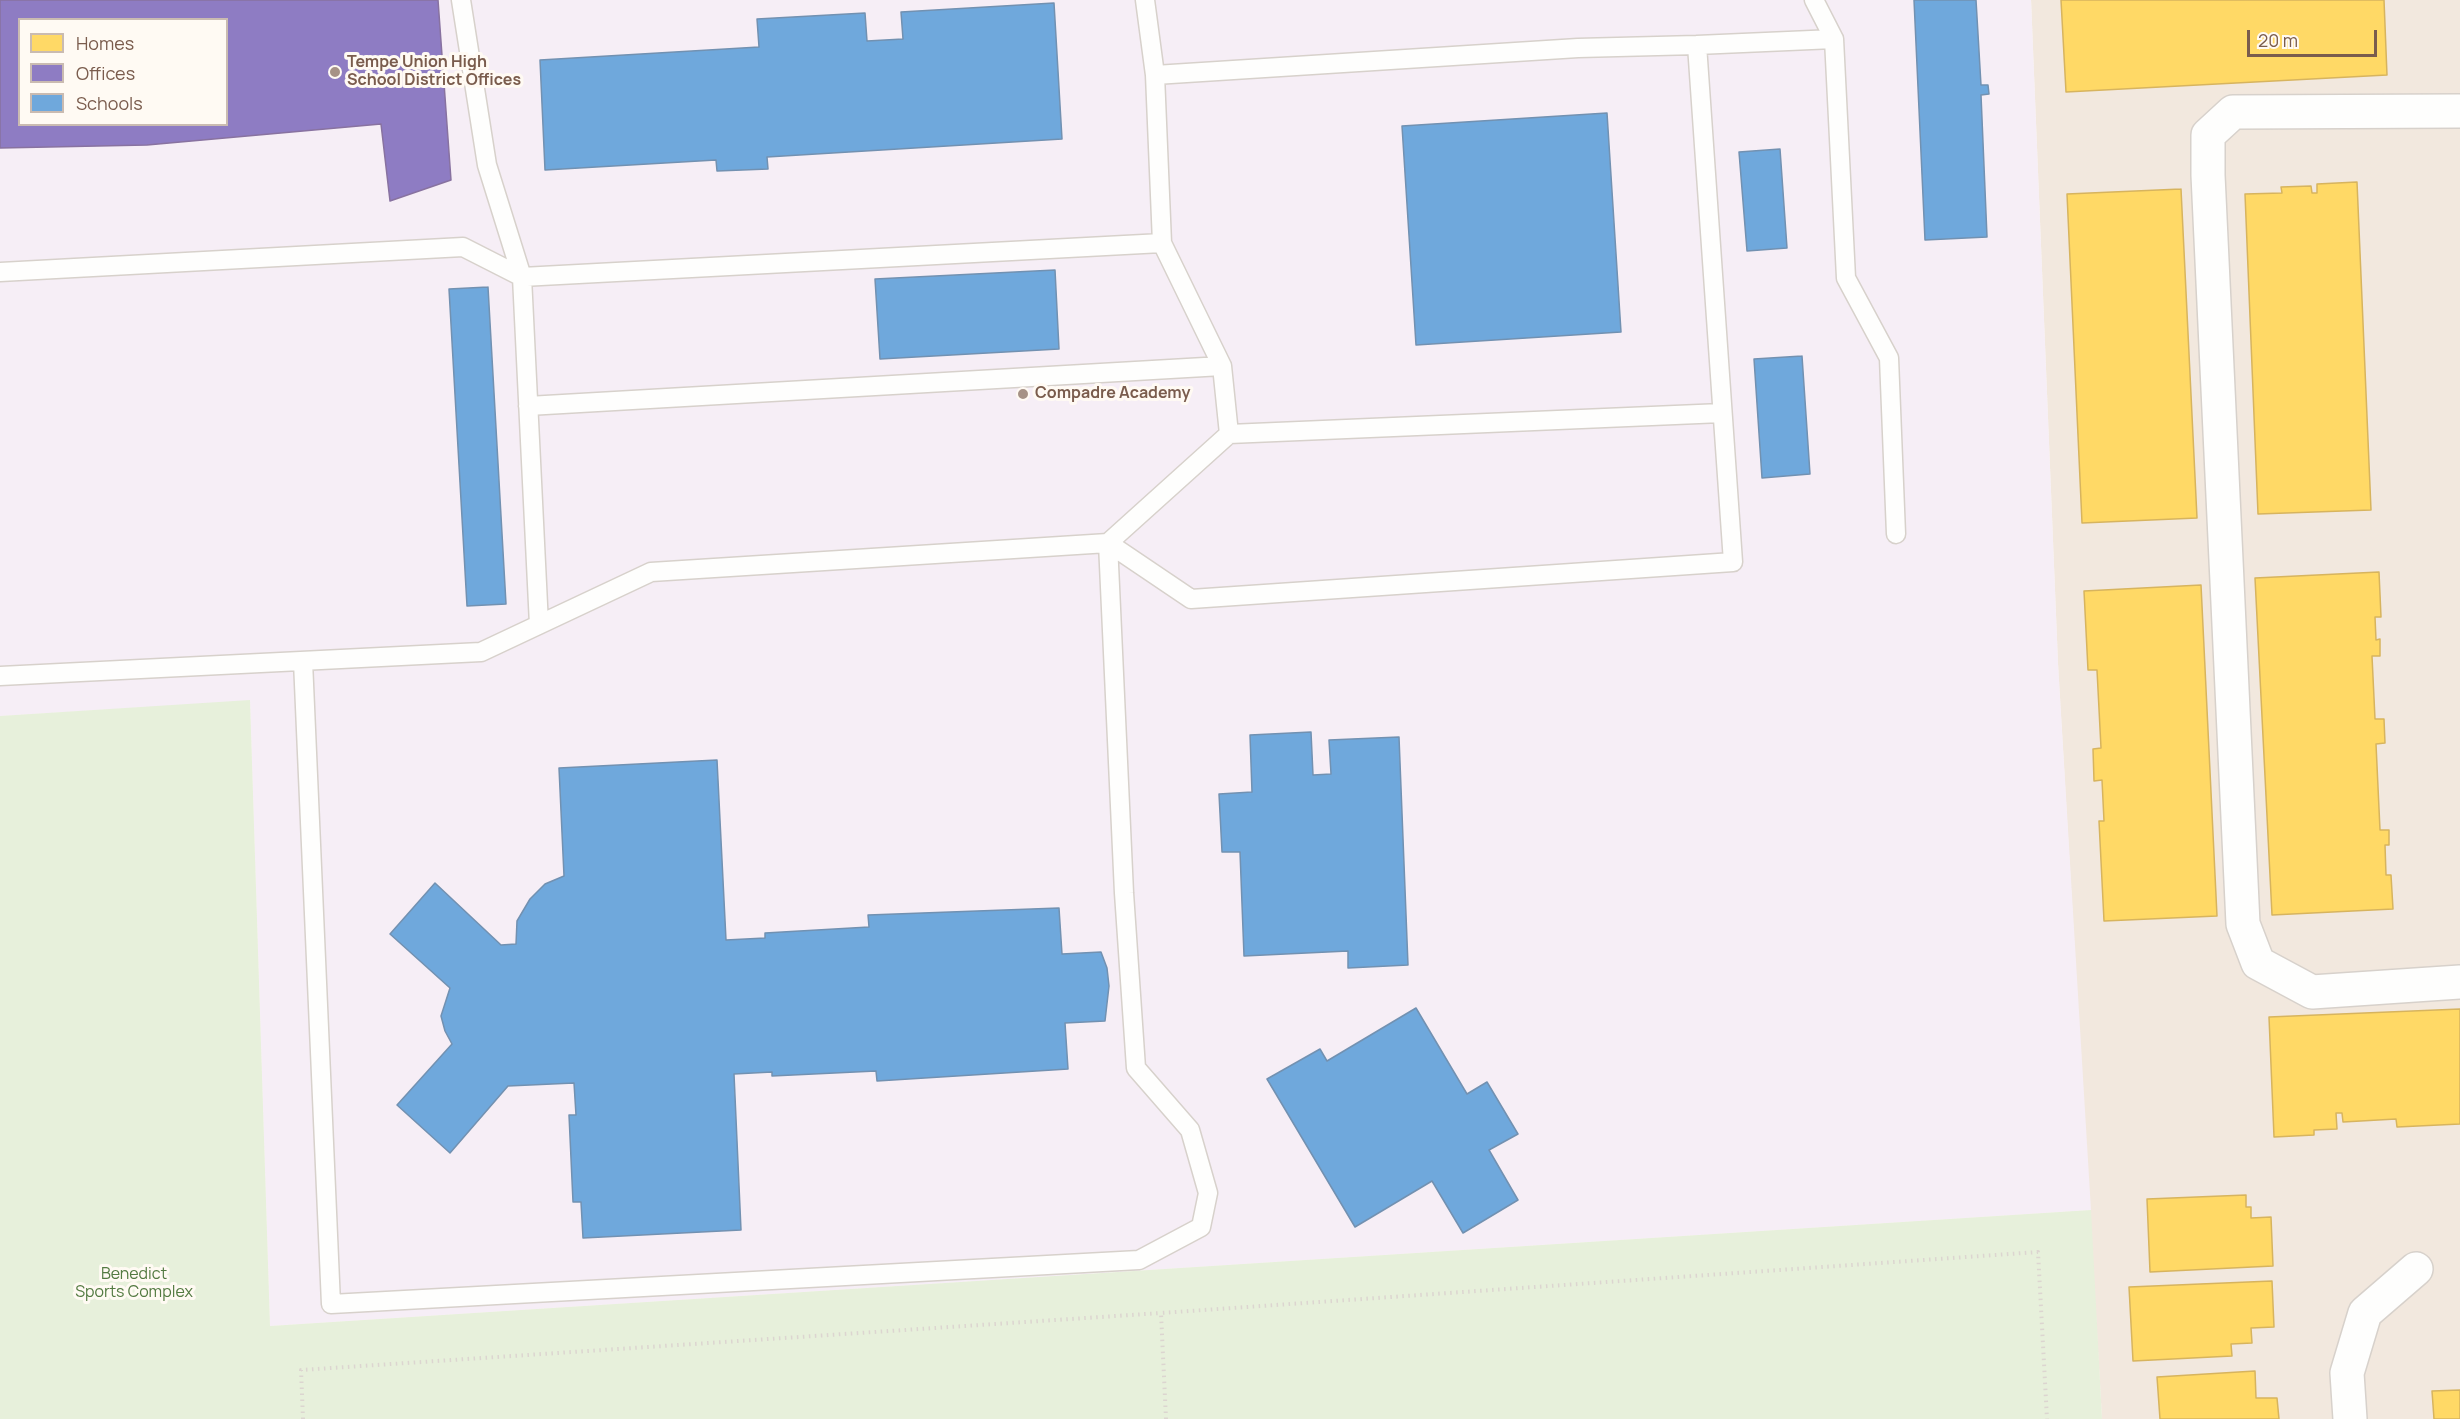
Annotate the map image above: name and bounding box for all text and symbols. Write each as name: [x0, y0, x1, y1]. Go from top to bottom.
legend: [18, 18, 228, 126]
scale bar: [2250, 18, 2380, 56]
text: 20 m: [2258, 28, 2298, 52]
text: Homes: [76, 31, 134, 55]
place label: Tempe Union High School District Offices: [347, 53, 521, 91]
text: Offices: [76, 61, 135, 85]
marker: Tempe Union High School District Offices: [328, 65, 342, 79]
text: Schools: [76, 91, 143, 115]
place label: Compadre Academy: [1035, 384, 1190, 404]
marker: Compadre Academy: [1016, 387, 1030, 401]
park label: Benedict Sports Complex: [75, 1265, 193, 1303]

